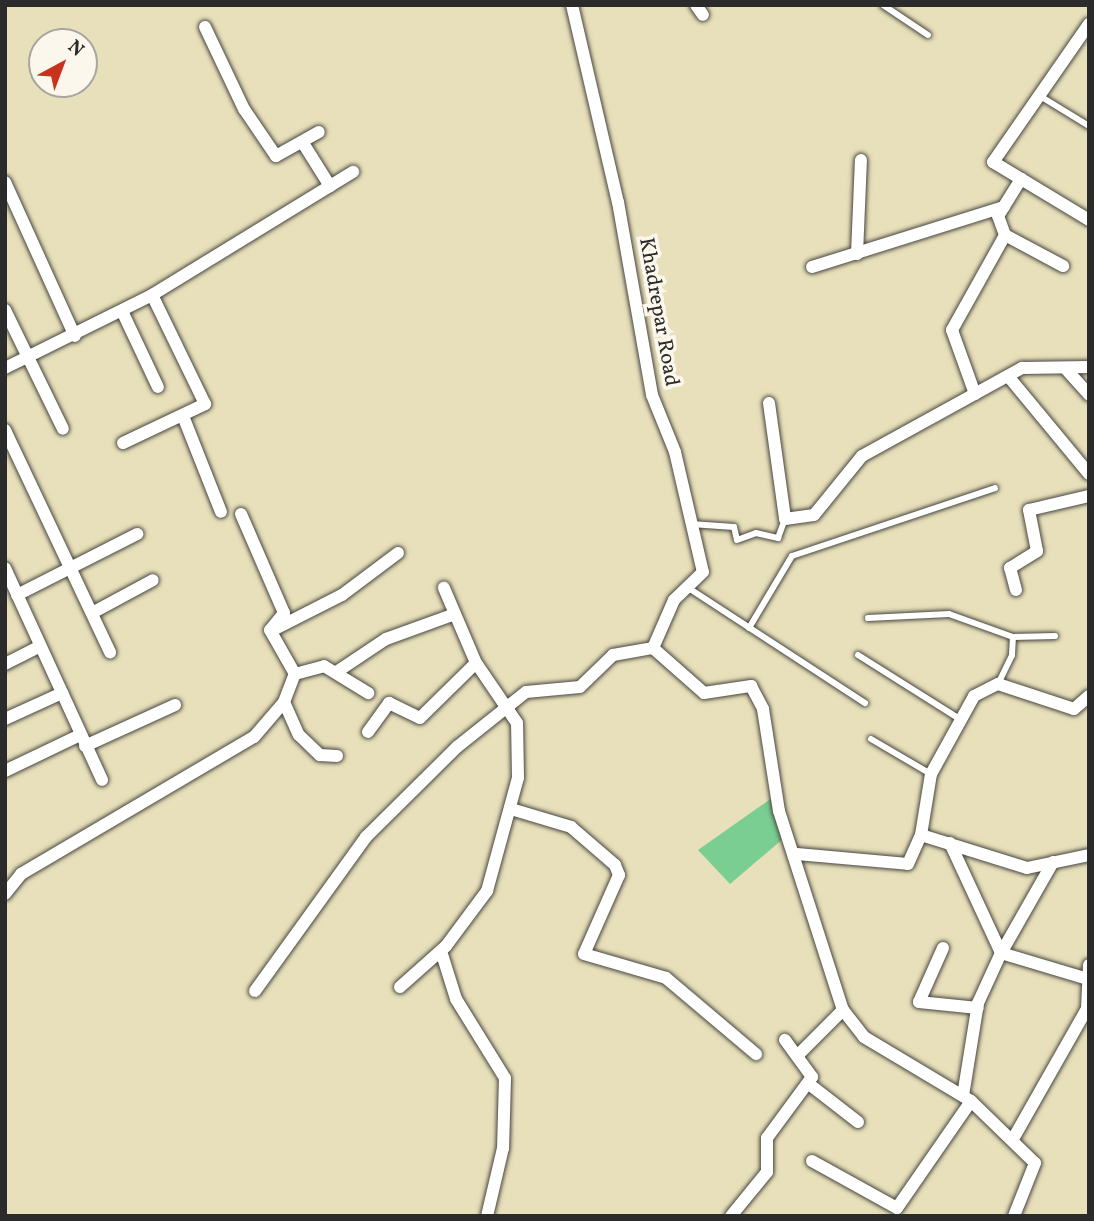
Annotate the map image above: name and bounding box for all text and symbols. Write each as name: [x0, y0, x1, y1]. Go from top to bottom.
north arrow: [28, 28, 98, 98]
text: N: [62, 34, 89, 63]
street label: Khadrepar Road: [633, 236, 683, 388]

